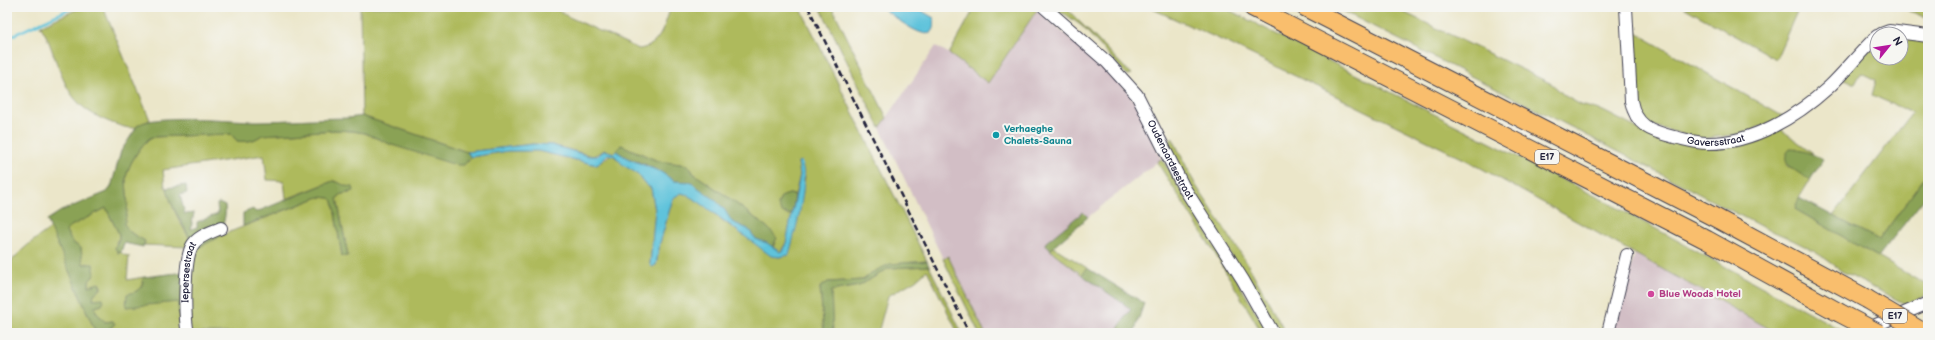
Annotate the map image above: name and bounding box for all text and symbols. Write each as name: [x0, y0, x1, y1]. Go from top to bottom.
north arrow: [1869, 26, 1909, 66]
text: N: [1890, 34, 1905, 48]
street label: Oudenaardsestraat: [1145, 118, 1196, 202]
place label: Verhaeghe Chalets-Sauna: [1004, 123, 1072, 147]
marker: Verhaeghe Chalets-Sauna: [991, 130, 1001, 140]
street label: Gaversstraat: [1686, 132, 1746, 149]
road number: E17: [1535, 150, 1559, 164]
street label: Iepersestraat: [179, 240, 199, 303]
place label: Blue Woods Hotel: [1659, 288, 1741, 300]
marker: Blue Woods Hotel: [1646, 289, 1656, 299]
road number: E17: [1883, 309, 1907, 323]

